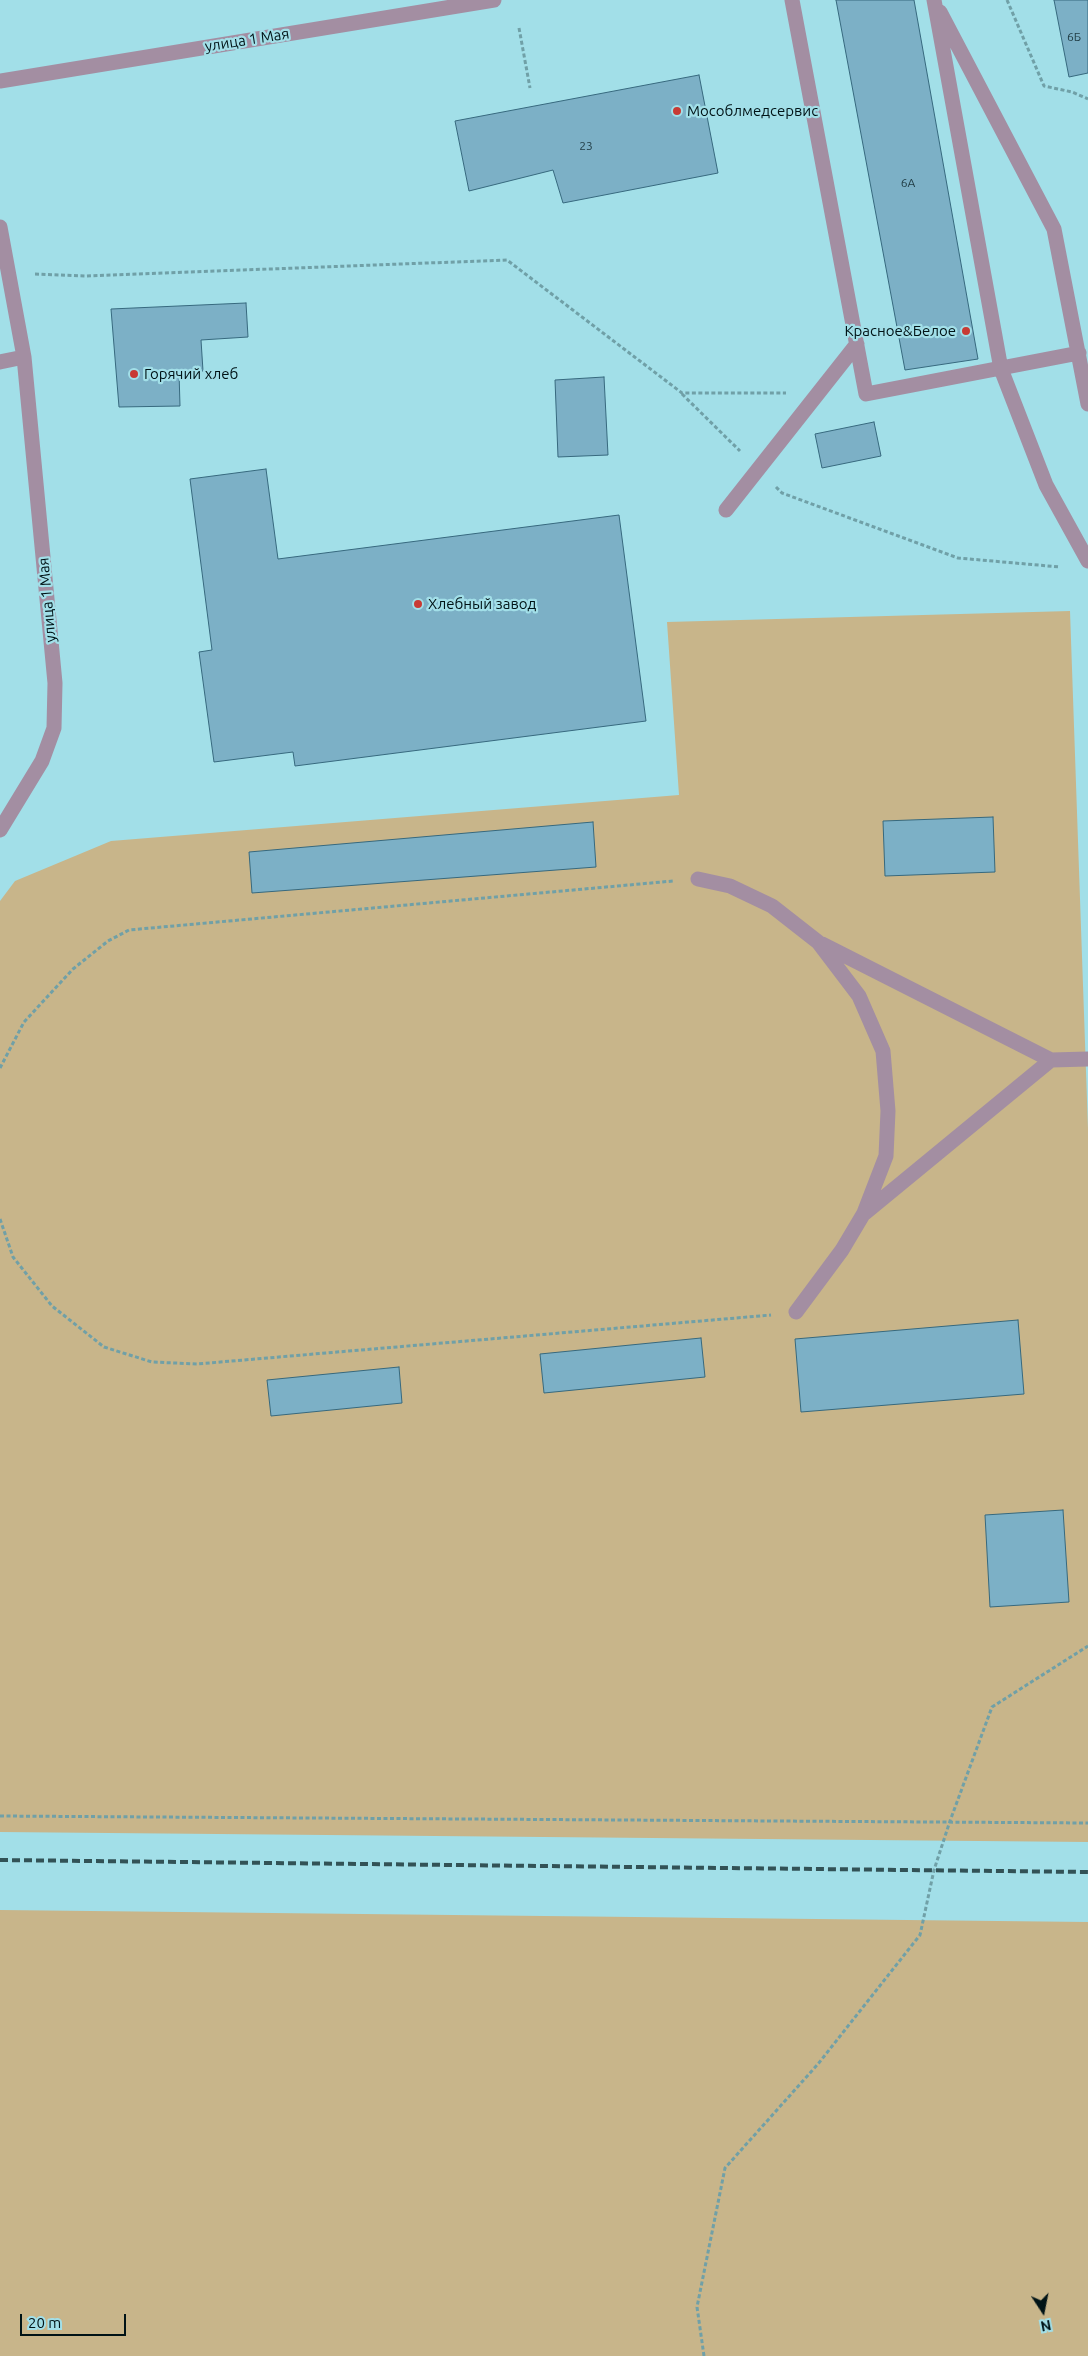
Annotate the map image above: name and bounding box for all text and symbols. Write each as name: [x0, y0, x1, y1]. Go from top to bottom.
street label: улица 1 Мая: [204, 24, 290, 56]
house number: 6Б: [1067, 30, 1081, 44]
place label: Мособлмедсервис: [687, 102, 818, 120]
marker: Мособлмедсервис: [671, 105, 683, 117]
house number: 23: [579, 139, 593, 153]
house number: 6А: [901, 176, 915, 190]
place label: Красное&Белое: [844, 322, 956, 340]
marker: Красное&Белое: [960, 325, 972, 337]
place label: Горячий хлеб: [144, 365, 238, 383]
marker: Горячий хлеб: [128, 368, 140, 380]
street label: улица 1 Мая: [34, 557, 60, 643]
place label: Хлебный завод: [428, 595, 536, 613]
marker: Хлебный завод: [412, 598, 424, 610]
north arrow: [1018, 2286, 1068, 2336]
scale bar: [22, 2304, 129, 2336]
text: 20 m: [28, 2314, 61, 2331]
text: N: [1039, 2317, 1053, 2335]

